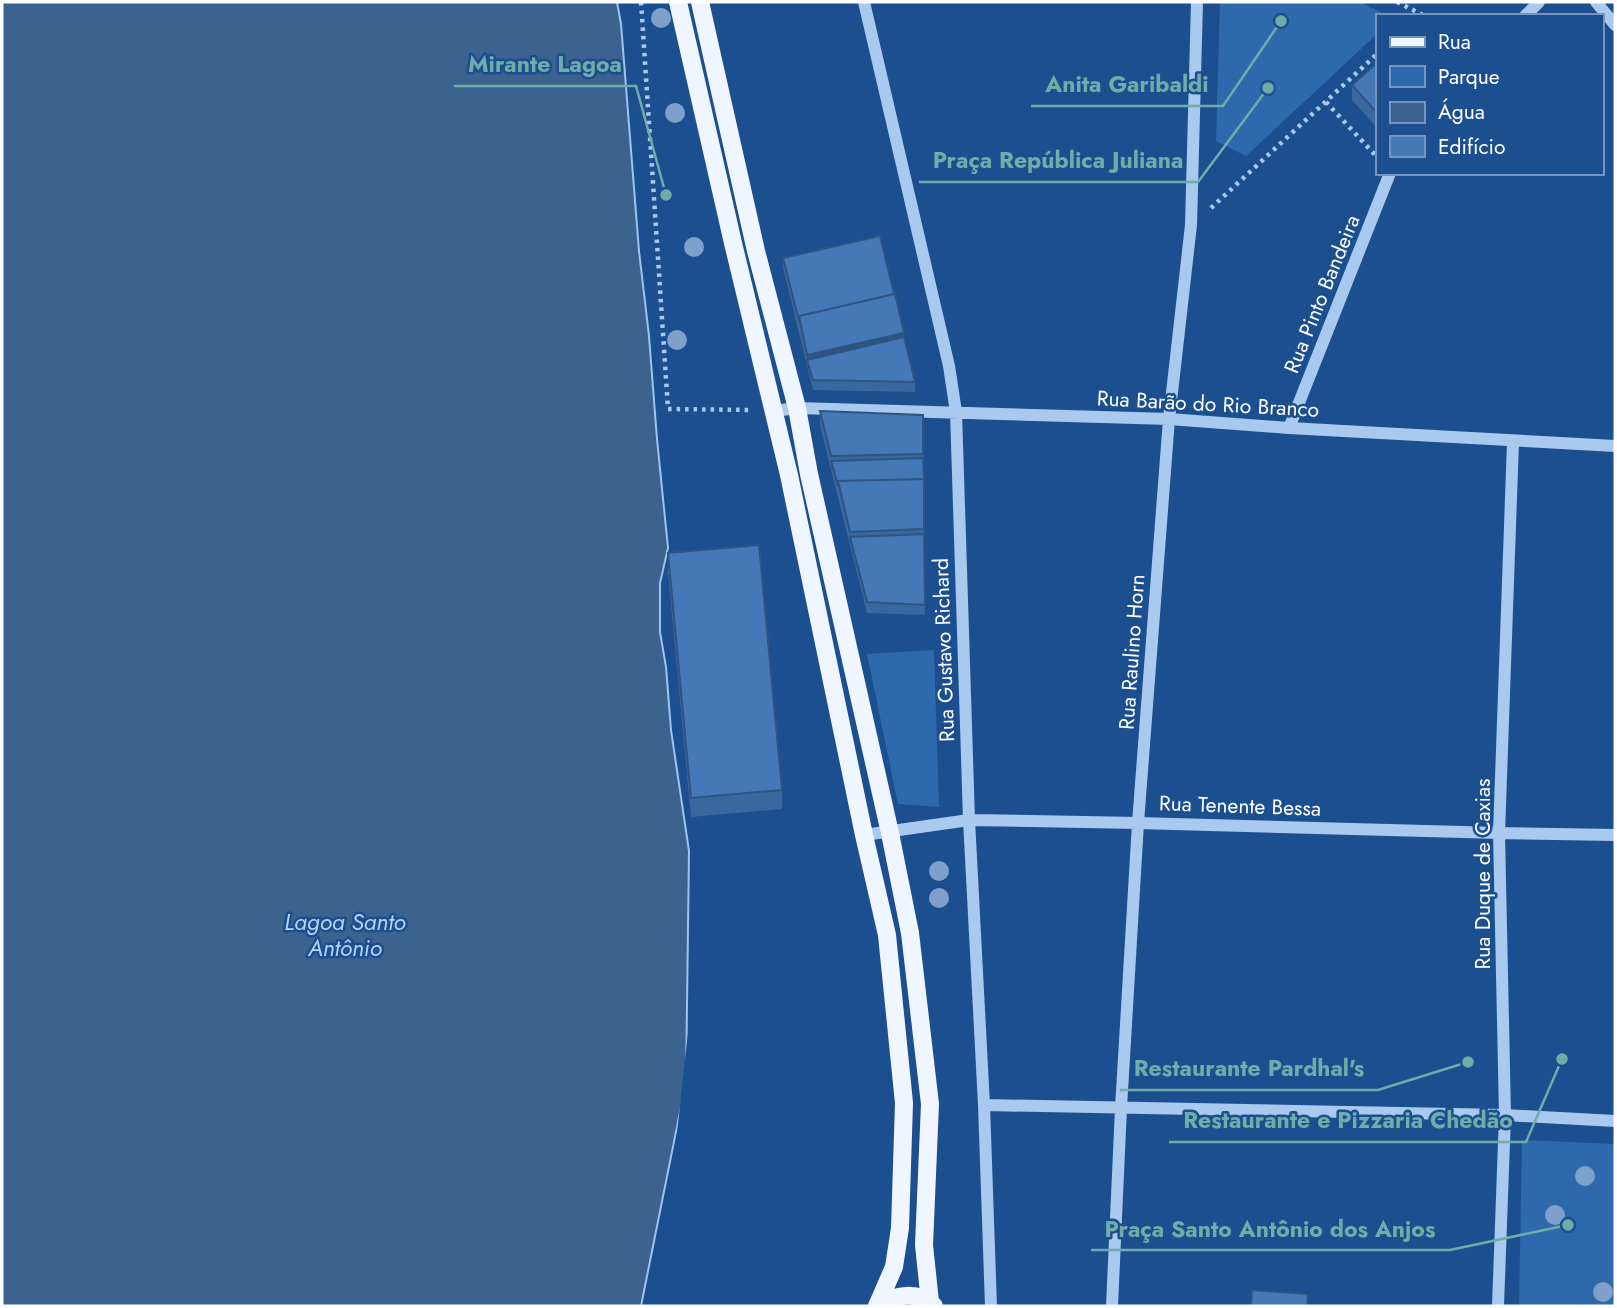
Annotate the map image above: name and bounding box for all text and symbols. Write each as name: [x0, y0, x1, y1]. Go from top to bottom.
legend: [1376, 14, 1603, 175]
text: Rua: [1438, 27, 1471, 57]
callout: Mirante Lagoa: [454, 42, 636, 86]
text: Mirante Lagoa: [468, 47, 622, 81]
callout: Anita Garibaldi: [1031, 62, 1223, 106]
text: Parque: [1438, 62, 1500, 92]
text: Anita Garibaldi: [1044, 67, 1209, 101]
text: Água: [1438, 97, 1485, 127]
text: Edifício: [1438, 132, 1505, 162]
callout: Praça República Juliana: [919, 138, 1198, 182]
text: Praça República Juliana: [933, 143, 1183, 177]
street label: Rua Pinto Bandeira: [1277, 210, 1367, 378]
street label: Rua Barão do Rio Branco: [1096, 383, 1320, 425]
street label: Rua Gustavo Richard: [926, 557, 962, 743]
street label: Rua Raulino Horn: [1112, 573, 1152, 731]
street label: Rua Duque de Caxias: [1468, 778, 1498, 970]
street label: Rua Tenente Bessa: [1158, 788, 1322, 824]
water label: Lagoa Santo Antônio: [284, 905, 407, 965]
callout: Restaurante Pardhal's: [1120, 1046, 1378, 1090]
text: Restaurante Pardhal's: [1134, 1051, 1364, 1085]
callout: Restaurante e Pizzaria Chedão: [1169, 1098, 1526, 1142]
text: Restaurante e Pizzaria Chedão: [1183, 1103, 1513, 1137]
callout: Praça Santo Antônio dos Anjos: [1091, 1206, 1450, 1250]
text: Praça Santo Antônio dos Anjos: [1105, 1212, 1435, 1246]

